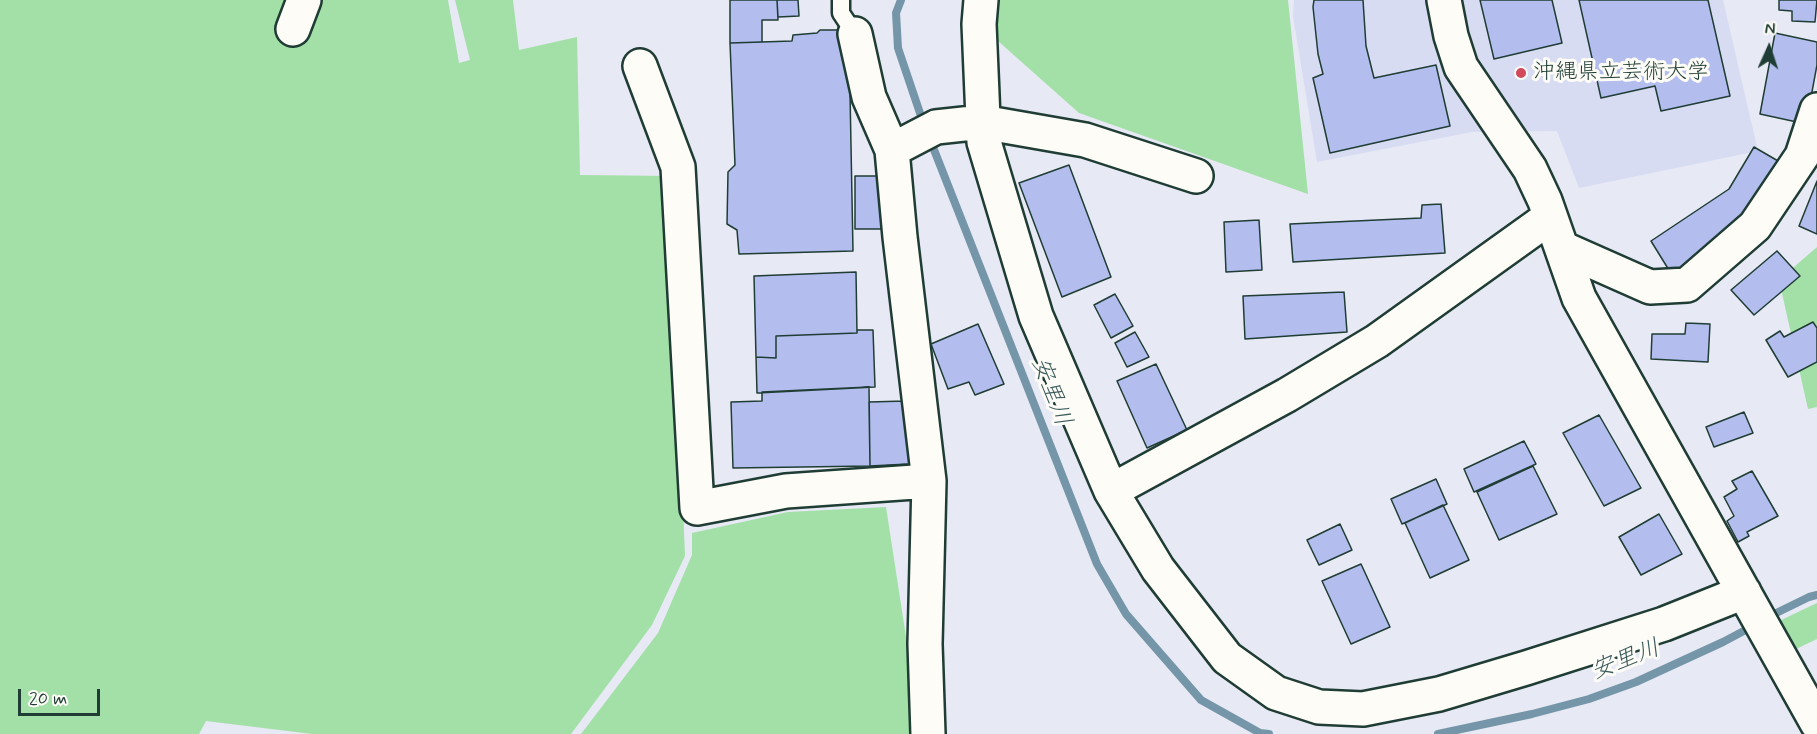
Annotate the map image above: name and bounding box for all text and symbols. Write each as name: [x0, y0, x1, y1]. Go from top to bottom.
north arrow: [1739, 18, 1799, 78]
text: N: [1764, 19, 1776, 40]
place label: 沖縄県立芸術大学: [1533, 60, 1709, 86]
marker: 沖縄県立芸術大学: [1514, 66, 1528, 80]
water label: 安里川: [1024, 353, 1076, 431]
water label: 安里川: [1587, 635, 1665, 687]
scale bar: [21, 677, 104, 715]
text: 20 m: [29, 687, 67, 711]

